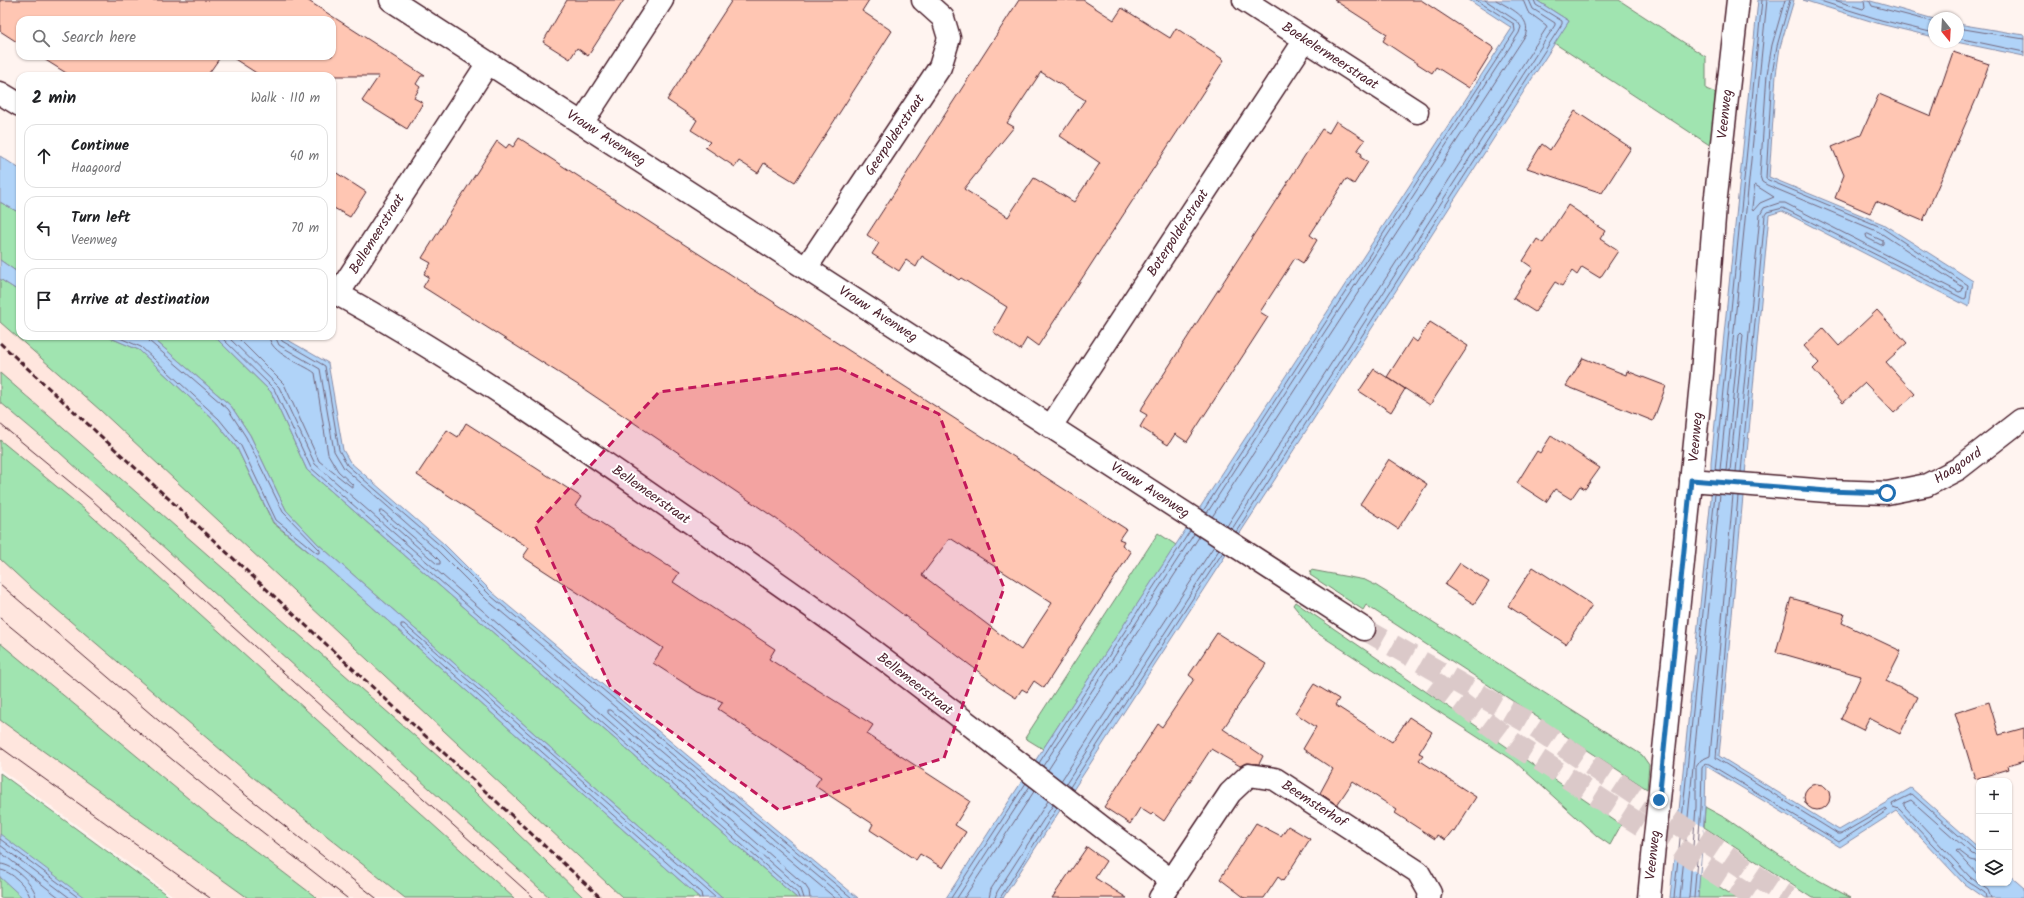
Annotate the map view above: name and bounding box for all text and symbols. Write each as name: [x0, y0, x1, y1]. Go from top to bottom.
north arrow: [1928, 12, 1964, 48]
search box: [16, 16, 336, 60]
street label: Boekelermeerstraat: [1277, 16, 1383, 96]
text: Search here: [62, 26, 136, 50]
icon: search: [30, 27, 52, 49]
text: 2 min: [32, 85, 76, 112]
text: Walk · 110 m: [251, 88, 320, 109]
street label: Veenweg: [1711, 88, 1739, 140]
street label: Geerpolderstraat: [859, 89, 931, 180]
street label: Vrouw Avenweg: [562, 104, 650, 172]
text: Continue: [71, 134, 129, 158]
icon: ahead: [33, 145, 55, 167]
text: 40 m: [290, 146, 319, 167]
text: Haagoord: [71, 158, 121, 179]
street label: Boterpolderstraat: [1141, 184, 1215, 281]
street label: Bellemeerstraat: [343, 189, 411, 279]
text: Turn left: [71, 206, 131, 230]
icon: left: [33, 217, 55, 239]
text: 70 m: [291, 218, 319, 239]
text: Veenweg: [71, 230, 117, 251]
street label: Vrouw Avenweg: [834, 280, 922, 348]
text: Arrive at destination: [71, 288, 210, 312]
icon: arrive: [33, 289, 55, 311]
street label: Veenweg: [1683, 411, 1709, 463]
street label: Haagoord: [1930, 442, 1987, 490]
street label: Vrouw Avenweg: [1106, 456, 1194, 524]
street label: Bellemeerstraat: [607, 460, 695, 531]
route start: [1878, 484, 1896, 502]
street label: Bellemeerstraat: [872, 647, 958, 721]
street label: Beemsterhof: [1277, 775, 1353, 834]
map controls: [1976, 778, 2012, 886]
button: +: [1976, 778, 2012, 814]
route end: [1650, 791, 1668, 809]
button: −: [1976, 814, 2012, 850]
street label: Veenweg: [1639, 829, 1667, 881]
button: layers: [1976, 850, 2012, 886]

